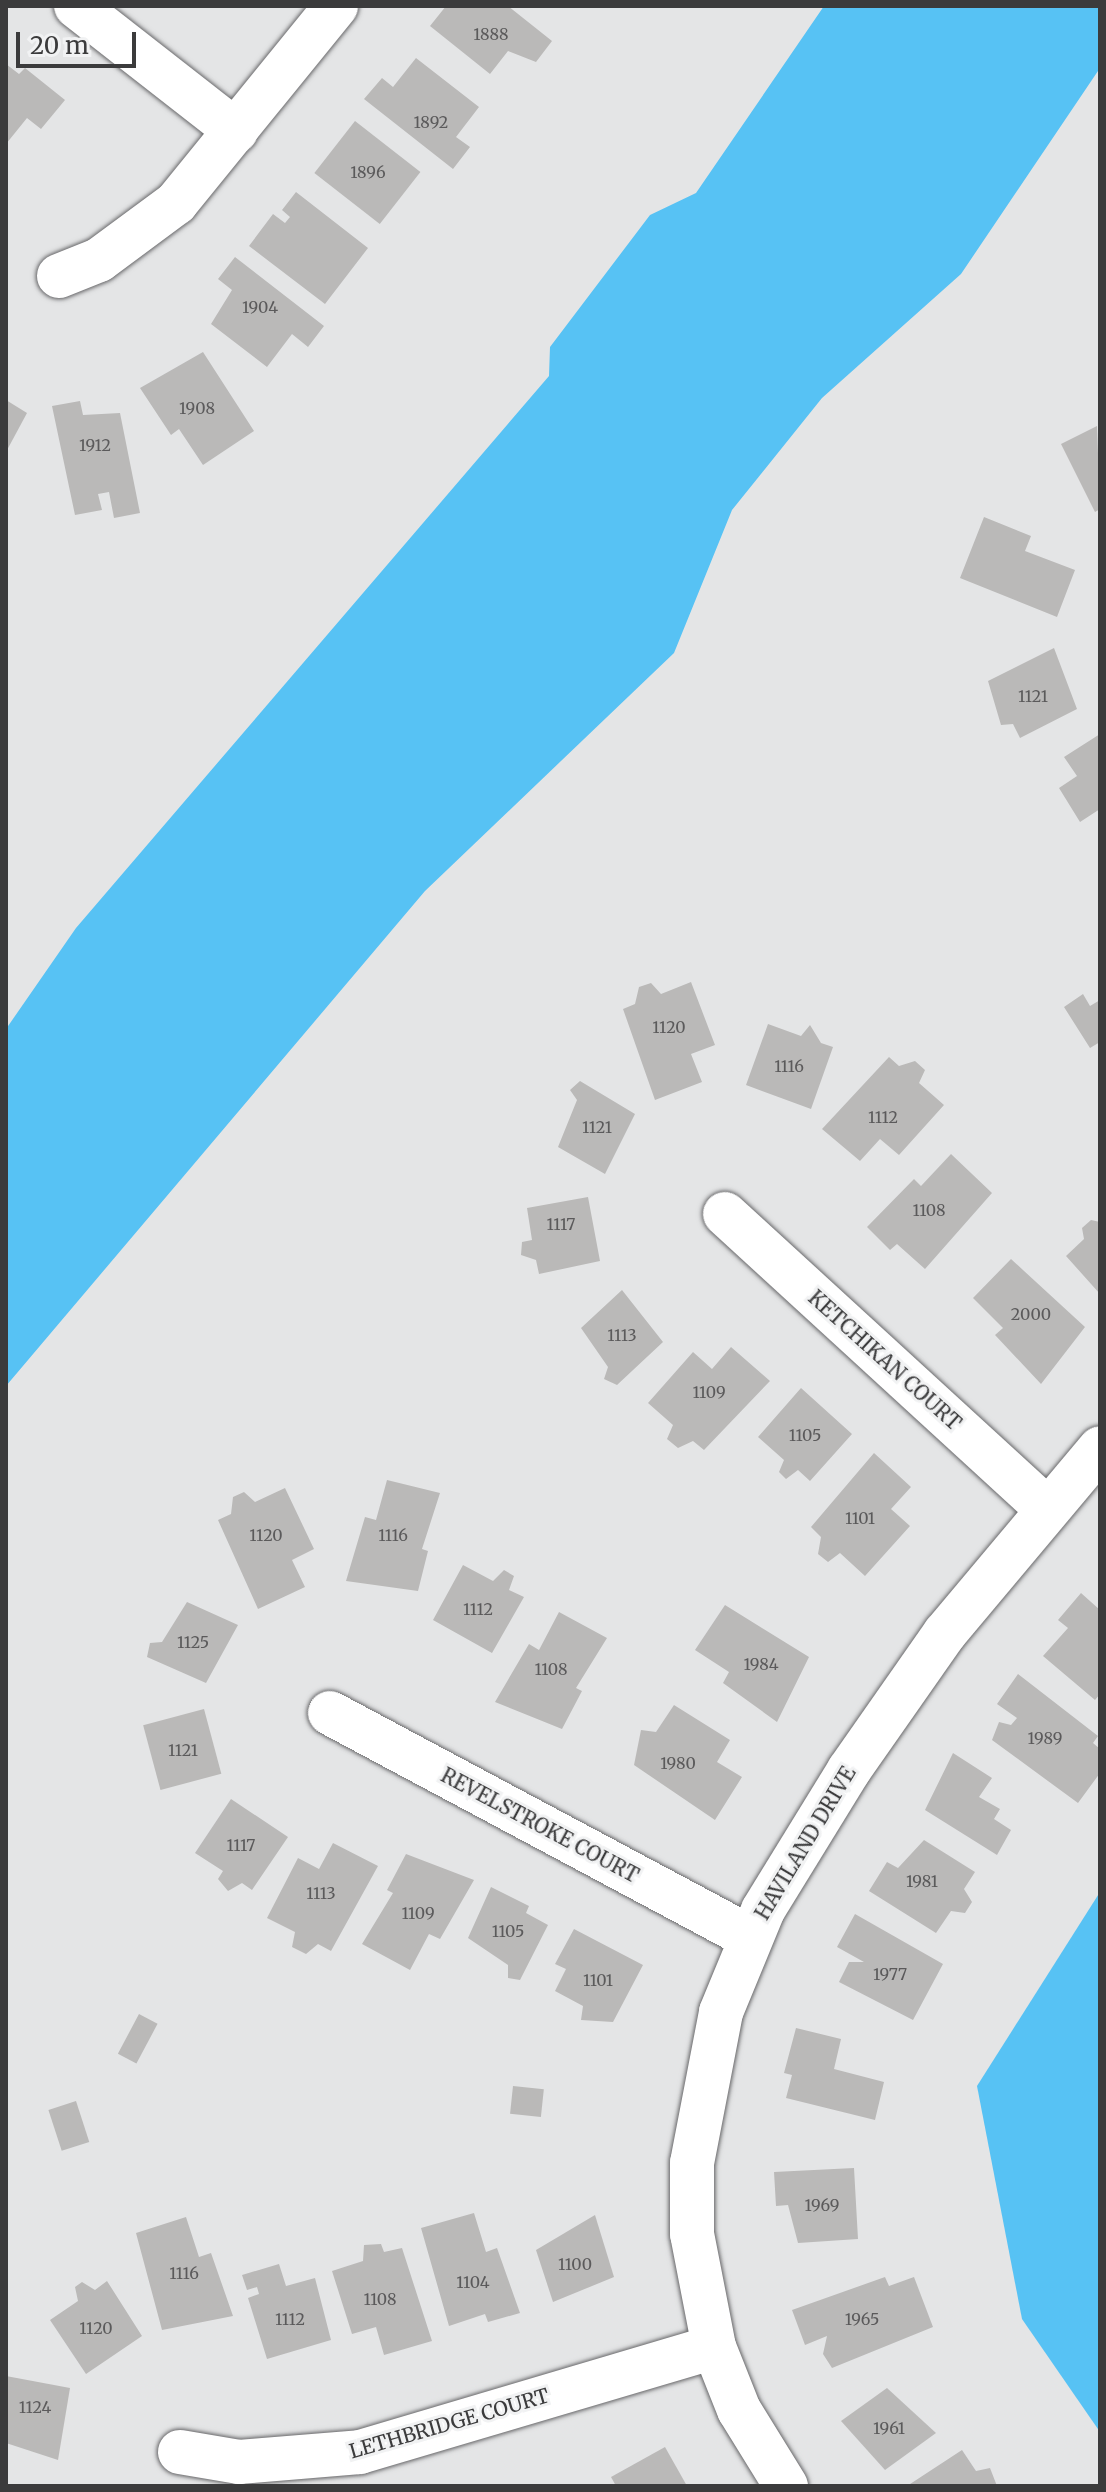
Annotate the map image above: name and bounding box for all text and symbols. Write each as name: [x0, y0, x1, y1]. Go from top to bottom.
scale bar: [20, 16, 140, 66]
house number: 1888: [473, 24, 509, 44]
text: 20 m: [30, 30, 89, 61]
house number: 1892: [414, 112, 448, 132]
house number: 1896: [350, 162, 386, 182]
house number: 1904: [242, 297, 278, 317]
house number: 1908: [179, 398, 215, 418]
house number: 1912: [79, 435, 111, 455]
house number: 1121: [1018, 686, 1048, 706]
house number: 1120: [652, 1017, 686, 1037]
house number: 1116: [774, 1056, 804, 1076]
house number: 1112: [868, 1107, 898, 1127]
house number: 1121: [582, 1117, 612, 1137]
house number: 1108: [912, 1200, 946, 1220]
house number: 1117: [547, 1214, 575, 1234]
street label: KETCHIKAN COURT: [804, 1285, 966, 1435]
house number: 2000: [1011, 1304, 1051, 1324]
house number: 1113: [607, 1325, 637, 1345]
house number: 1109: [692, 1382, 726, 1402]
house number: 1105: [789, 1425, 821, 1445]
house number: 1101: [845, 1508, 875, 1528]
house number: 1120: [249, 1525, 283, 1545]
house number: 1116: [378, 1525, 408, 1545]
house number: 1112: [463, 1599, 493, 1619]
house number: 1125: [177, 1632, 209, 1652]
house number: 1984: [743, 1654, 779, 1674]
house number: 1108: [534, 1659, 568, 1679]
house number: 1989: [1028, 1728, 1062, 1748]
house number: 1121: [168, 1740, 198, 1760]
house number: 1980: [660, 1753, 696, 1773]
street label: HAVILAND DRIVE: [750, 1762, 860, 1924]
street label: REVELSTROKE COURT: [437, 1763, 643, 1887]
house number: 1117: [227, 1835, 255, 1855]
house number: 1981: [906, 1871, 938, 1891]
house number: 1113: [306, 1883, 336, 1903]
house number: 1109: [401, 1903, 435, 1923]
house number: 1105: [492, 1921, 524, 1941]
house number: 1977: [873, 1964, 907, 1984]
house number: 1101: [583, 1970, 613, 1990]
house number: 1969: [804, 2195, 840, 2215]
house number: 1100: [558, 2254, 592, 2274]
house number: 1116: [169, 2263, 199, 2283]
house number: 1104: [456, 2272, 490, 2292]
house number: 1108: [363, 2289, 397, 2309]
house number: 1112: [275, 2309, 305, 2329]
house number: 1965: [845, 2309, 879, 2329]
house number: 1120: [79, 2318, 113, 2338]
street label: LETHBRIDGE COURT: [346, 2383, 552, 2463]
house number: 1124: [19, 2397, 51, 2417]
house number: 1961: [873, 2418, 905, 2438]

